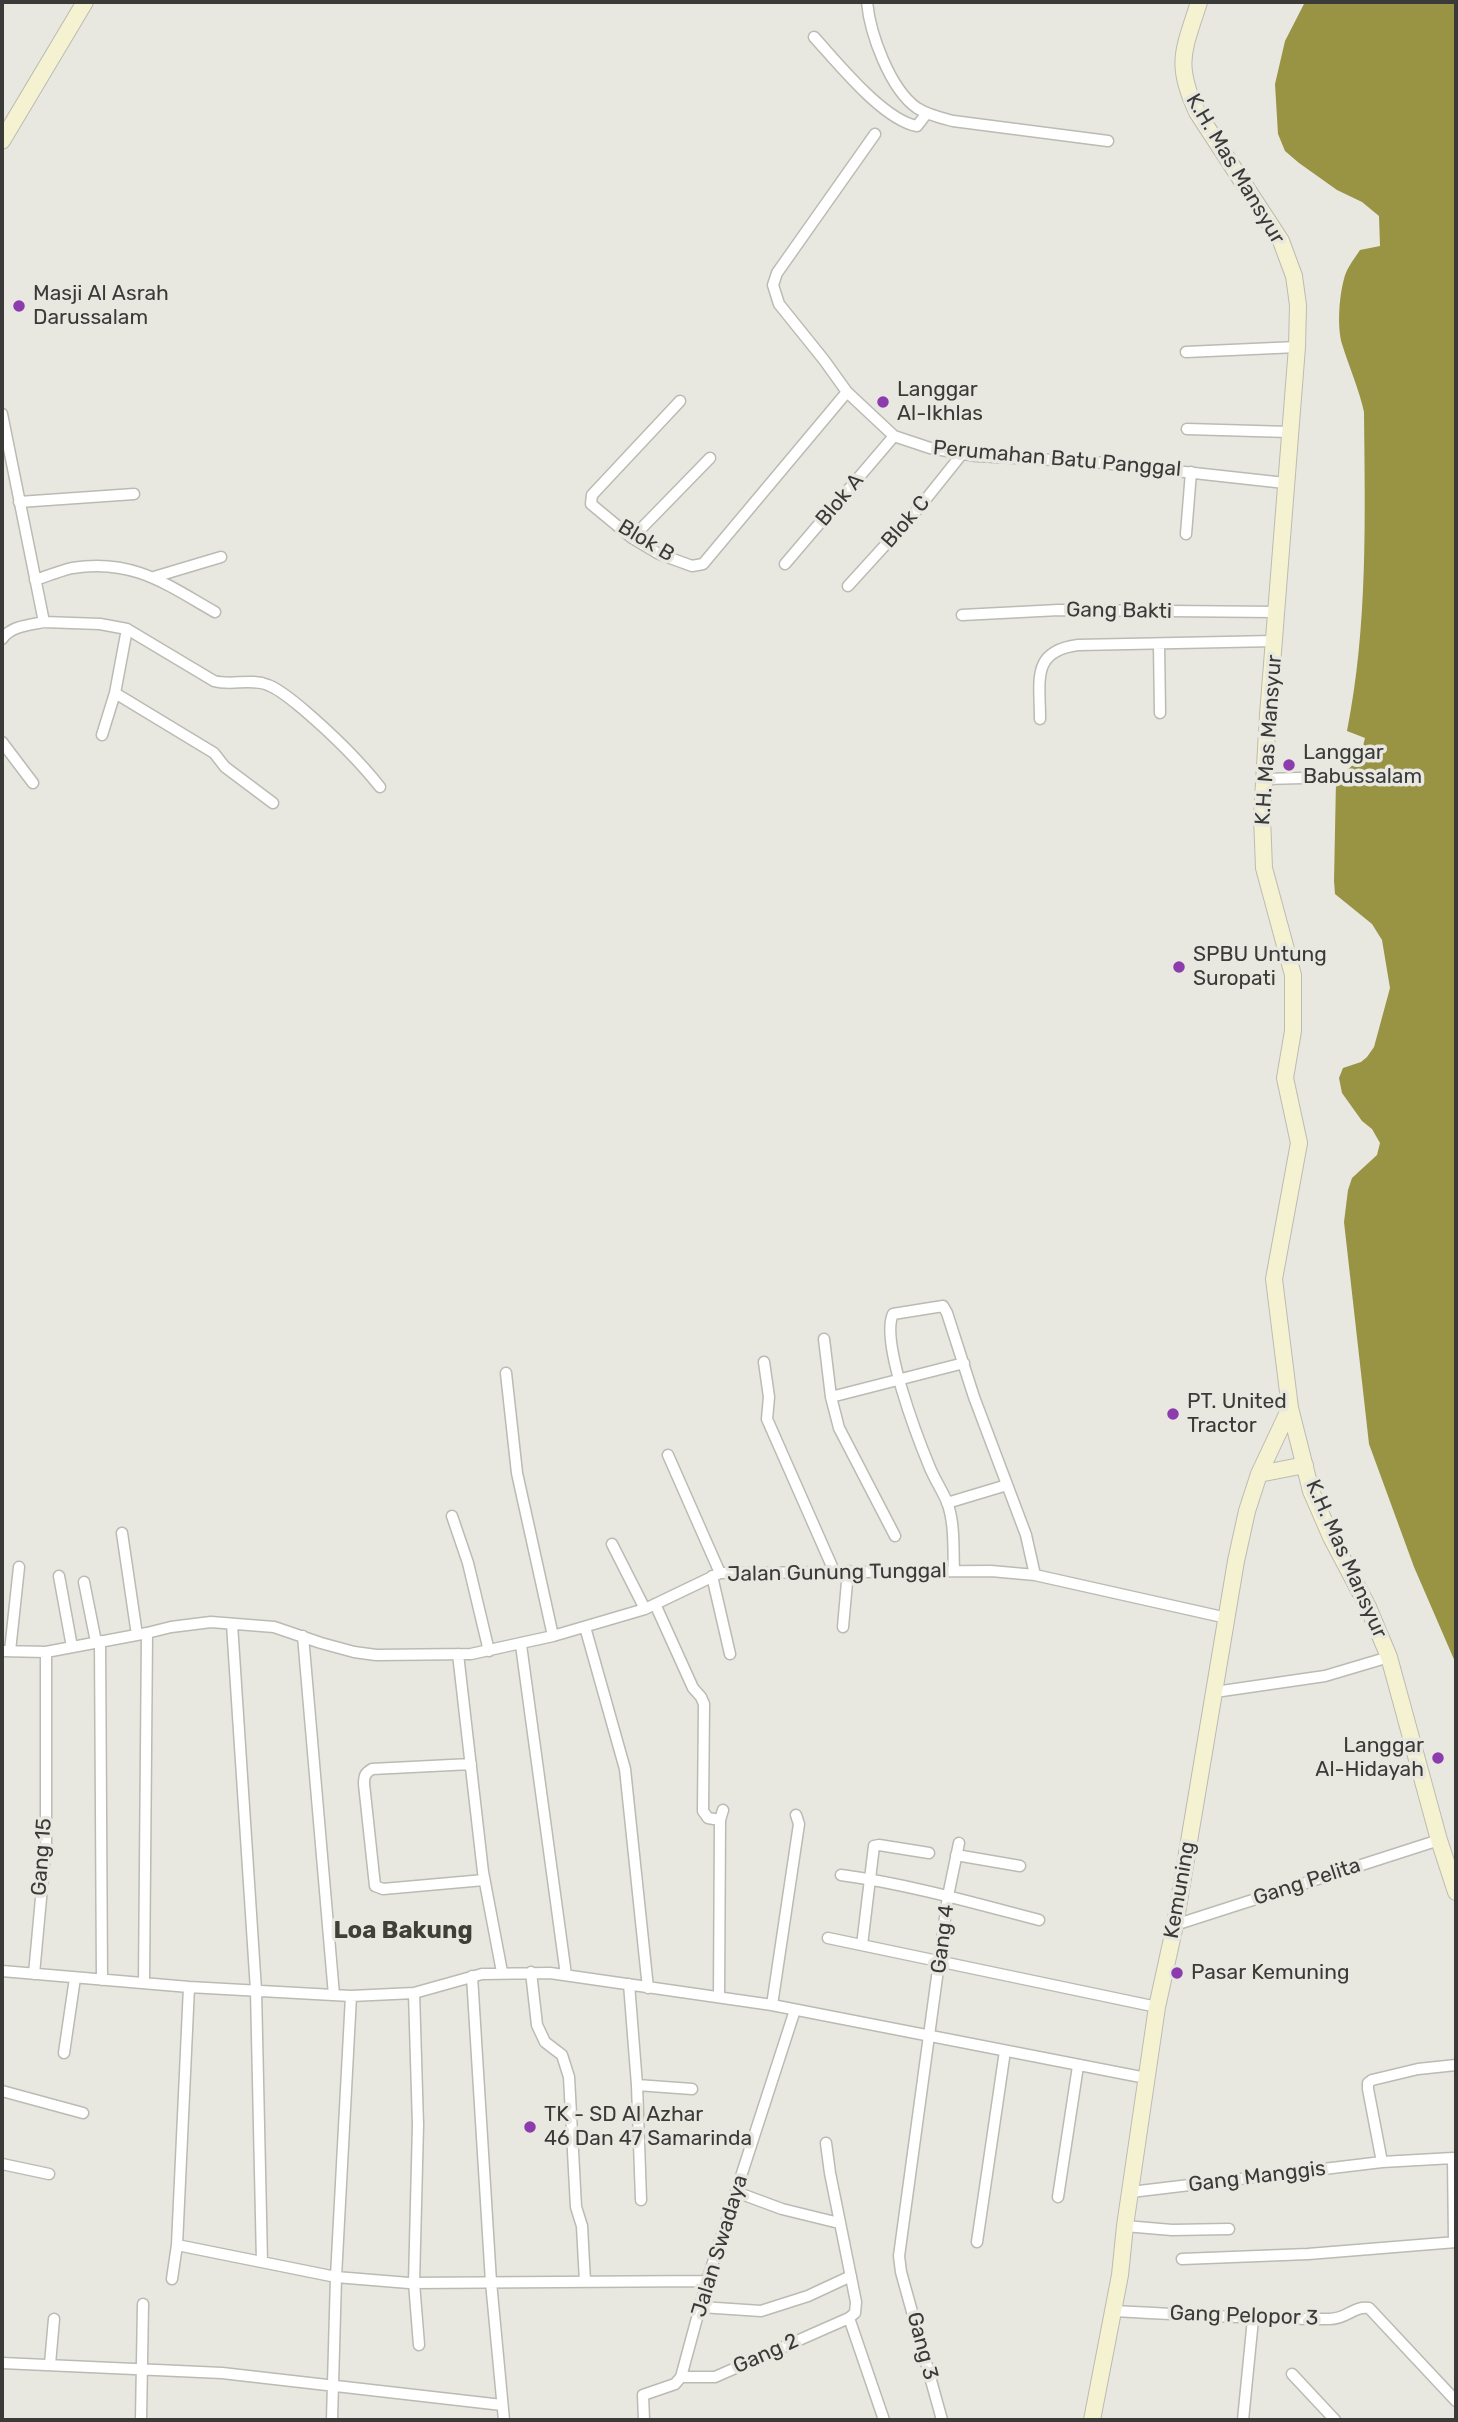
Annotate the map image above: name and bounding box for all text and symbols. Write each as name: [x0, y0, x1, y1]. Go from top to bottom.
street label: K.H. Mas Mansyur: [1180, 89, 1290, 249]
place label: Masji Al Asrah Darussalam: [33, 281, 169, 331]
marker: Masji Al Asrah Darussalam: [11, 298, 27, 314]
place label: Langgar Al-Ikhlas: [897, 377, 983, 427]
marker: Langgar Al-Ikhlas: [875, 394, 891, 410]
street label: Perumahan Batu Panggal: [932, 436, 1182, 482]
street label: Blok A: [811, 468, 869, 532]
street label: Blok C: [876, 491, 936, 553]
street label: Blok B: [613, 514, 679, 568]
street label: Gang Bakti: [1066, 597, 1172, 625]
street label: K.H. Mas Mansyur: [1250, 654, 1288, 826]
place label: Langgar Babussalam: [1303, 740, 1422, 790]
marker: Langgar Babussalam: [1281, 757, 1297, 773]
place label: SPBU Untung Suropati: [1193, 942, 1327, 992]
marker: SPBU Untung Suropati: [1171, 959, 1187, 975]
place label: PT. United Tractor: [1187, 1389, 1287, 1439]
marker: PT. United Tractor: [1165, 1406, 1181, 1422]
street label: K.H. Mas Mansyur: [1300, 1476, 1392, 1642]
street label: Jalan Gunung Tunggal: [727, 1558, 947, 1588]
place label: Langgar Al-Hidayah: [1315, 1733, 1424, 1783]
marker: Langgar Al-Hidayah: [1430, 1750, 1446, 1766]
street label: Gang 15: [27, 1817, 57, 1897]
street label: Kemuning: [1159, 1839, 1201, 1941]
street label: Gang Pelita: [1250, 1853, 1364, 1911]
street label: Gang 4: [926, 1903, 960, 1975]
district label: Loa Bakung: [333, 1917, 473, 1945]
place label: Pasar Kemuning: [1191, 1960, 1349, 1986]
marker: Pasar Kemuning: [1169, 1965, 1185, 1981]
place label: TK - SD Al Azhar 46 Dan 47 Samarinda: [544, 2102, 752, 2152]
marker: TK - SD Al Azhar 46 Dan 47 Samarinda: [522, 2119, 538, 2135]
street label: Gang Manggis: [1187, 2156, 1327, 2198]
street label: Jalan Swadaya: [686, 2172, 754, 2320]
street label: Gang Pelopor 3: [1169, 2301, 1319, 2331]
street label: Gang 3: [901, 2309, 943, 2383]
street label: Gang 2: [730, 2329, 802, 2379]

